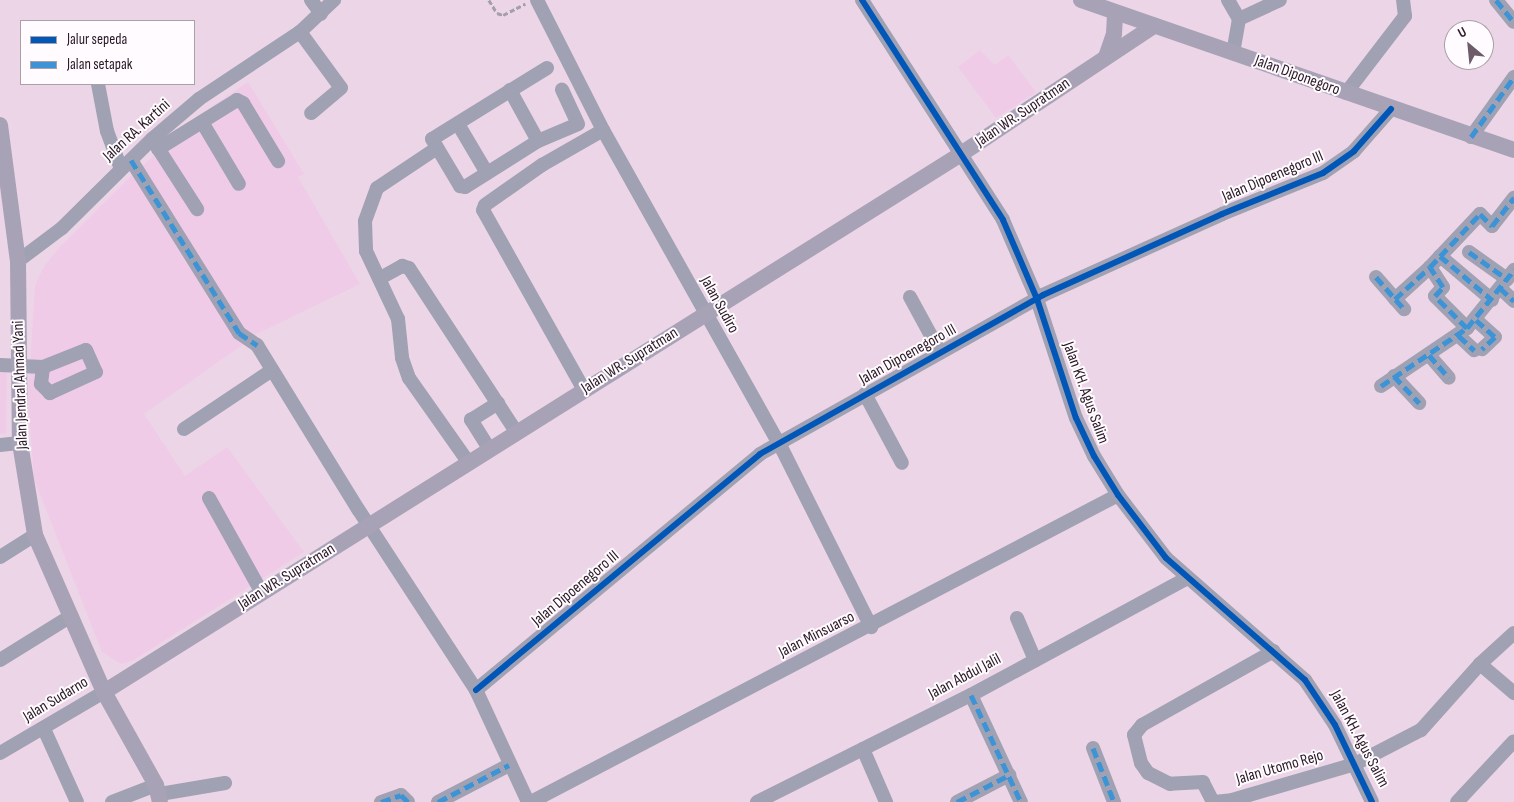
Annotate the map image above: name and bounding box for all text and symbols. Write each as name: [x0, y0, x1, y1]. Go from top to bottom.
legend: [20, 20, 195, 85]
north arrow: [1444, 20, 1494, 70]
text: U: [1455, 23, 1469, 41]
text: Jalur sepeda: [67, 30, 127, 49]
street label: Jalan Diponegoro: [1252, 52, 1342, 100]
text: Jalan setapak: [67, 55, 133, 74]
street label: Jalan WR. Supratman: [972, 74, 1074, 152]
street label: Jalan RA. Kartini: [100, 96, 174, 166]
street label: Jalan Dipoenegoro III: [1220, 147, 1326, 207]
street label: Jalan Sudiro: [696, 273, 742, 337]
street label: Jalan Jendral Ahmad Yani: [9, 320, 33, 450]
street label: Jalan Dipoenegoro III: [856, 320, 960, 390]
street label: Jalan WR. Supratman: [578, 324, 682, 398]
street label: Jalan KH. Agus Salim: [1058, 340, 1112, 446]
street label: Jalan WR. Supratman: [235, 540, 339, 614]
street label: Jalan Dipoenegoro III: [528, 547, 624, 631]
street label: Jalan Minsuarso: [776, 608, 858, 662]
street label: Jalan Abdul Jalil: [926, 650, 1004, 704]
street label: Jalan Sudarno: [20, 673, 92, 727]
street label: Jalan KH. Agus Salim: [1325, 687, 1393, 791]
street label: Jalan Utomo Rejo: [1234, 746, 1326, 790]

